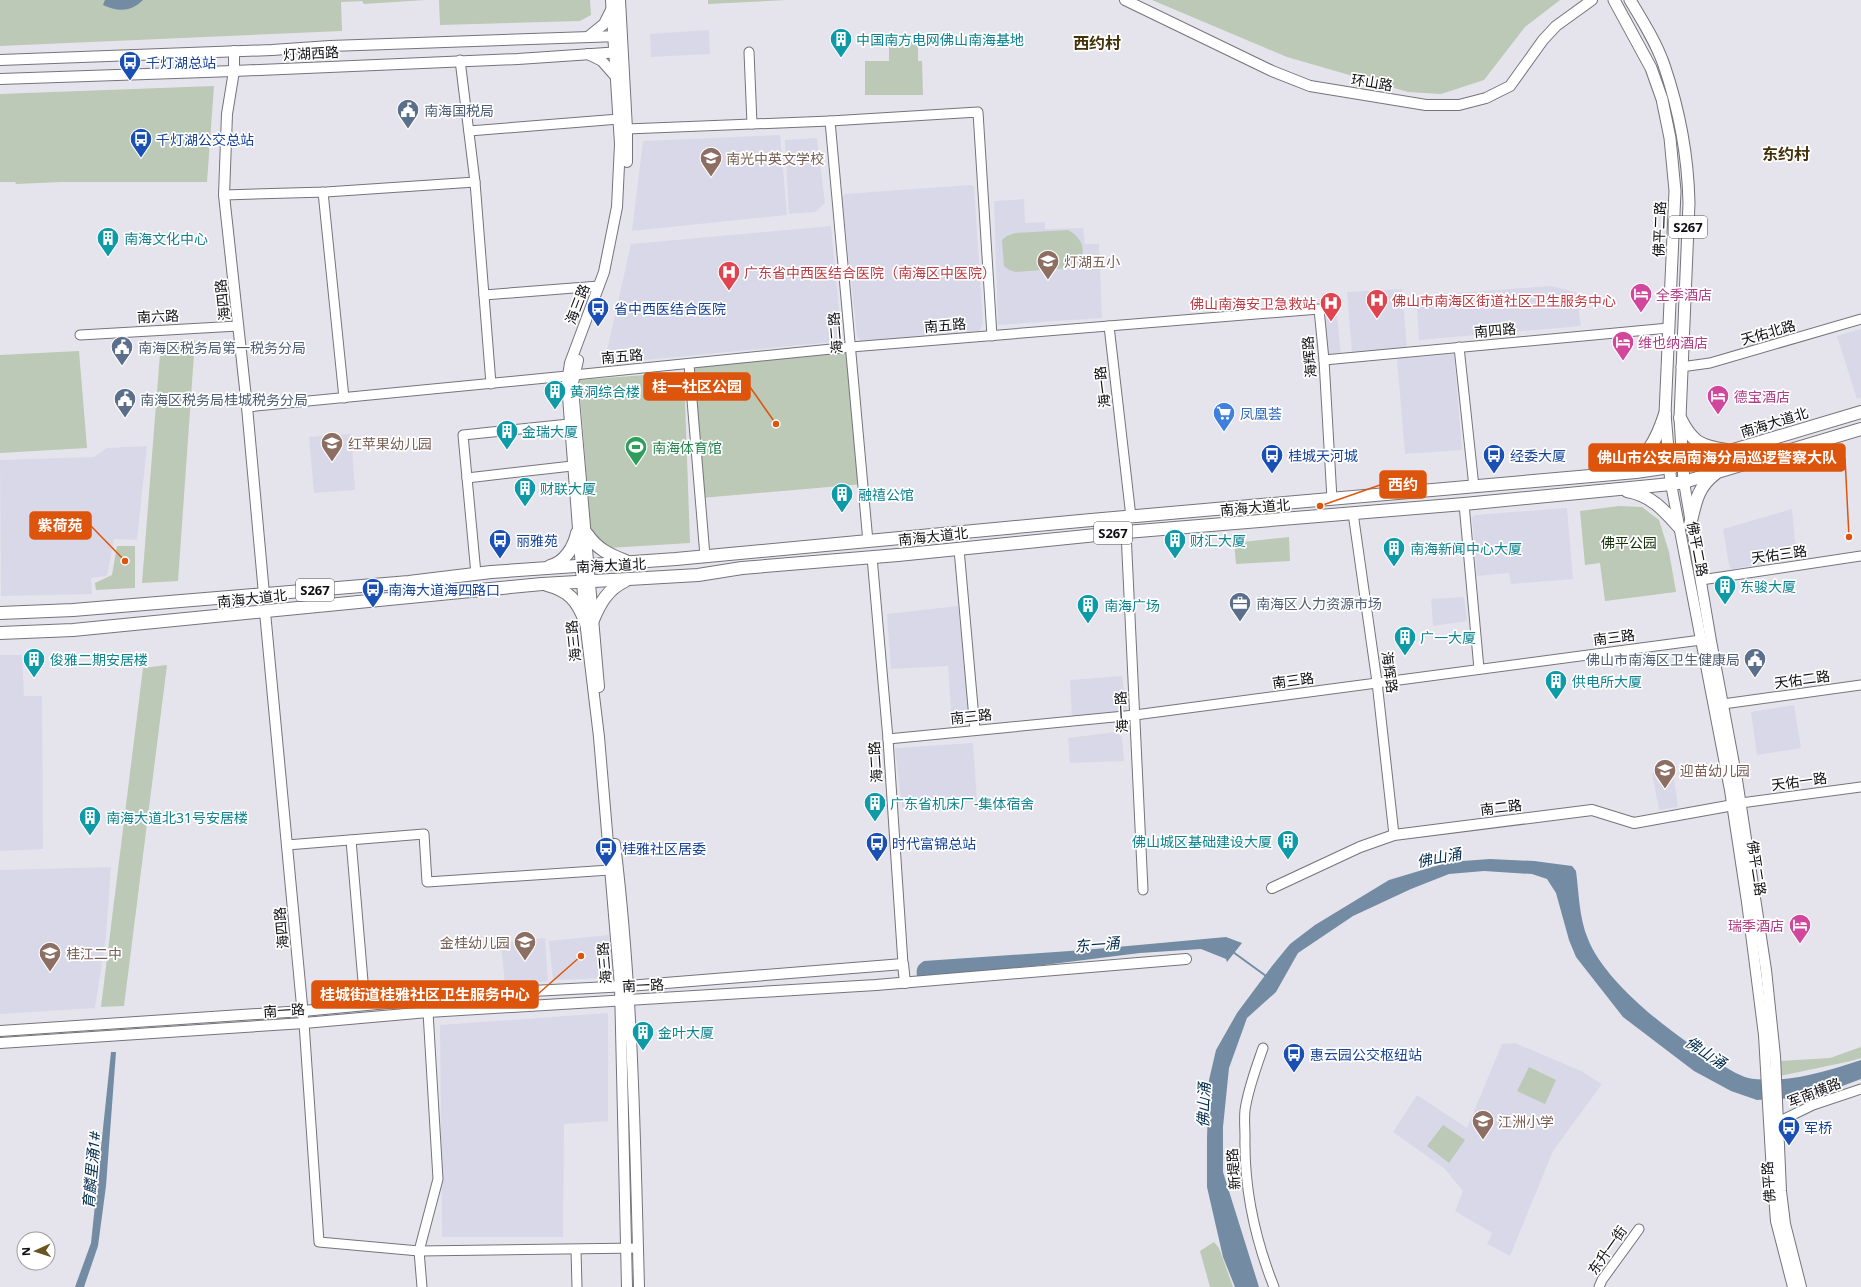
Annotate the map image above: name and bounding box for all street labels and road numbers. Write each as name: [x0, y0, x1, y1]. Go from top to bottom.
street label: 灯湖西路: [283, 42, 339, 64]
street label: 环山路: [1350, 69, 1394, 95]
street label: 佛平二路: [1649, 201, 1669, 257]
road number: S267: [1669, 216, 1707, 238]
street label: 海四路: [210, 278, 234, 322]
street label: 海三路: [561, 281, 593, 327]
street label: 南六路: [137, 305, 179, 327]
street label: 海二路: [824, 311, 846, 355]
street label: 南五路: [923, 314, 967, 336]
street label: 天佑北路: [1738, 315, 1798, 349]
street label: 南四路: [1473, 319, 1517, 341]
street label: 海辉路: [1298, 335, 1320, 379]
street label: 南五路: [600, 345, 644, 367]
street label: 海一路: [1090, 365, 1114, 409]
street label: 南海大道北: [1738, 403, 1810, 441]
street label: 南海大道北: [1219, 494, 1291, 520]
street label: 佛平二路: [1683, 520, 1713, 578]
road number: S267: [1094, 522, 1132, 544]
street label: 南海大道北: [897, 523, 969, 549]
street label: 天佑三路: [1750, 541, 1808, 567]
street label: 南海大道北: [576, 554, 646, 576]
road number: S267: [296, 579, 334, 601]
street label: 南海大道北: [216, 585, 288, 611]
street label: 海三路: [561, 619, 585, 663]
street label: 南三路: [1592, 625, 1636, 649]
street label: 海辉路: [1378, 650, 1402, 694]
street label: 天佑二路: [1773, 666, 1831, 692]
street label: 南三路: [1271, 668, 1315, 692]
street label: 海一路: [1110, 691, 1132, 733]
street label: 南三路: [949, 704, 993, 728]
street label: 海二路: [864, 740, 886, 784]
street label: 天佑一路: [1770, 768, 1828, 794]
street label: 南二路: [1479, 795, 1523, 819]
street label: 佛平二路: [1743, 839, 1771, 897]
street label: 海四路: [270, 906, 292, 950]
street label: 海三路: [593, 941, 615, 985]
street label: 南一路: [622, 974, 664, 996]
street label: 南一路: [262, 999, 306, 1021]
street label: 军南横路: [1784, 1073, 1844, 1111]
street label: 新堤路: [1222, 1147, 1244, 1191]
street label: 佛平路: [1757, 1160, 1779, 1204]
street label: 东升一街: [1583, 1222, 1631, 1278]

